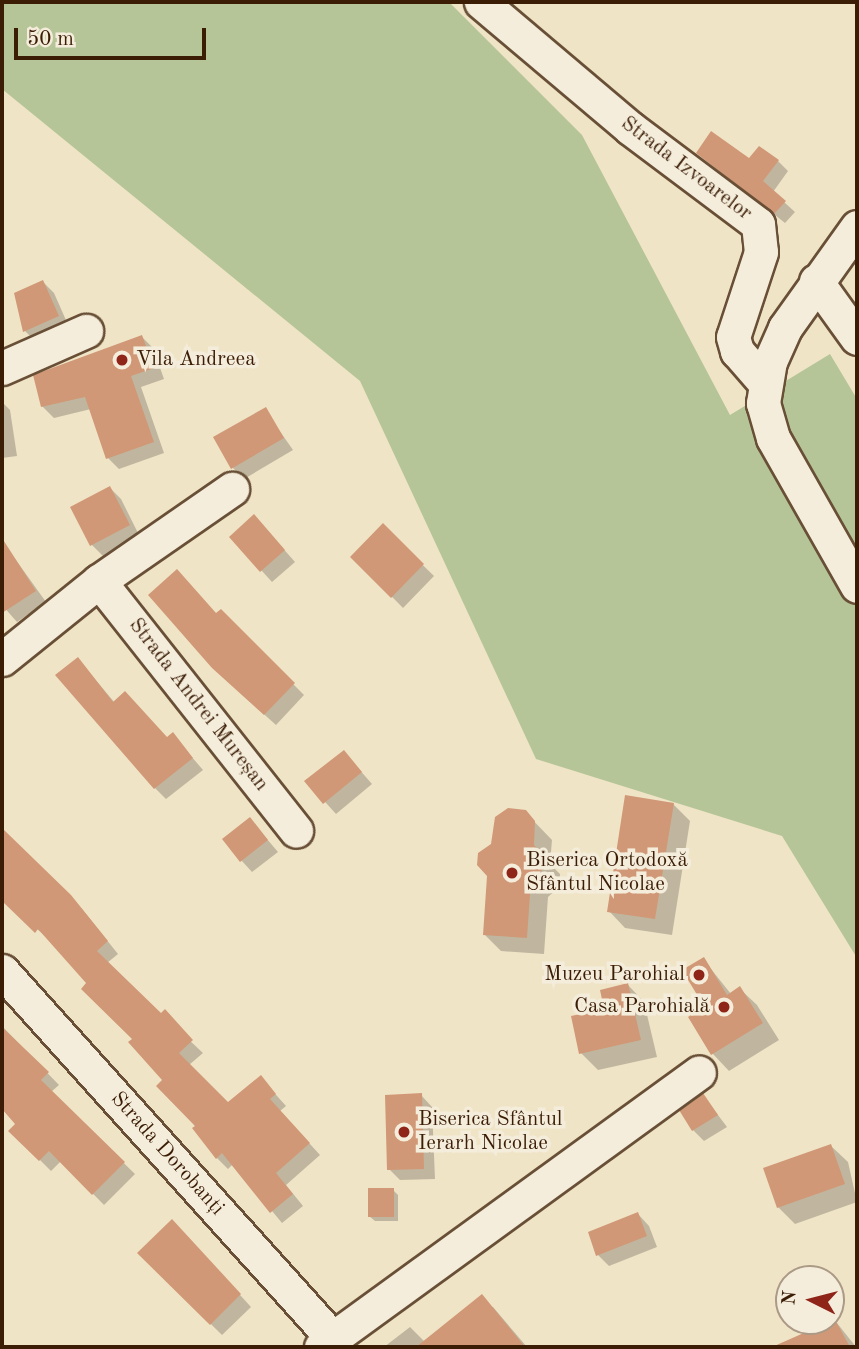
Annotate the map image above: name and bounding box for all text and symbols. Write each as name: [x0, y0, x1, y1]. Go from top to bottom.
scale bar: [18, 14, 210, 58]
text: 50 m: [27, 29, 74, 50]
street label: Strada Izvoarelor: [615, 111, 757, 227]
place label: Vila Andreea: [136, 347, 256, 373]
marker: Vila Andreea: [114, 352, 130, 368]
street label: Strada Andrei Mureșan: [123, 613, 273, 797]
place label: Biserica Ortodoxă Sfântul Nicolae: [526, 848, 688, 898]
marker: Biserica Ortodoxă Sfântul Nicolae: [504, 865, 520, 881]
place label: Muzeu Parohial: [544, 962, 685, 988]
marker: Muzeu Parohial: [691, 967, 707, 983]
place label: Casa Parohială: [574, 994, 710, 1020]
marker: Casa Parohială: [716, 999, 732, 1015]
street label: Strada Dorobanți: [105, 1087, 229, 1221]
place label: Biserica Sfântul Ierarh Nicolae: [418, 1107, 563, 1157]
marker: Biserica Sfântul Ierarh Nicolae: [396, 1124, 412, 1140]
north arrow: [775, 1265, 845, 1335]
text: N: [780, 1290, 801, 1306]

